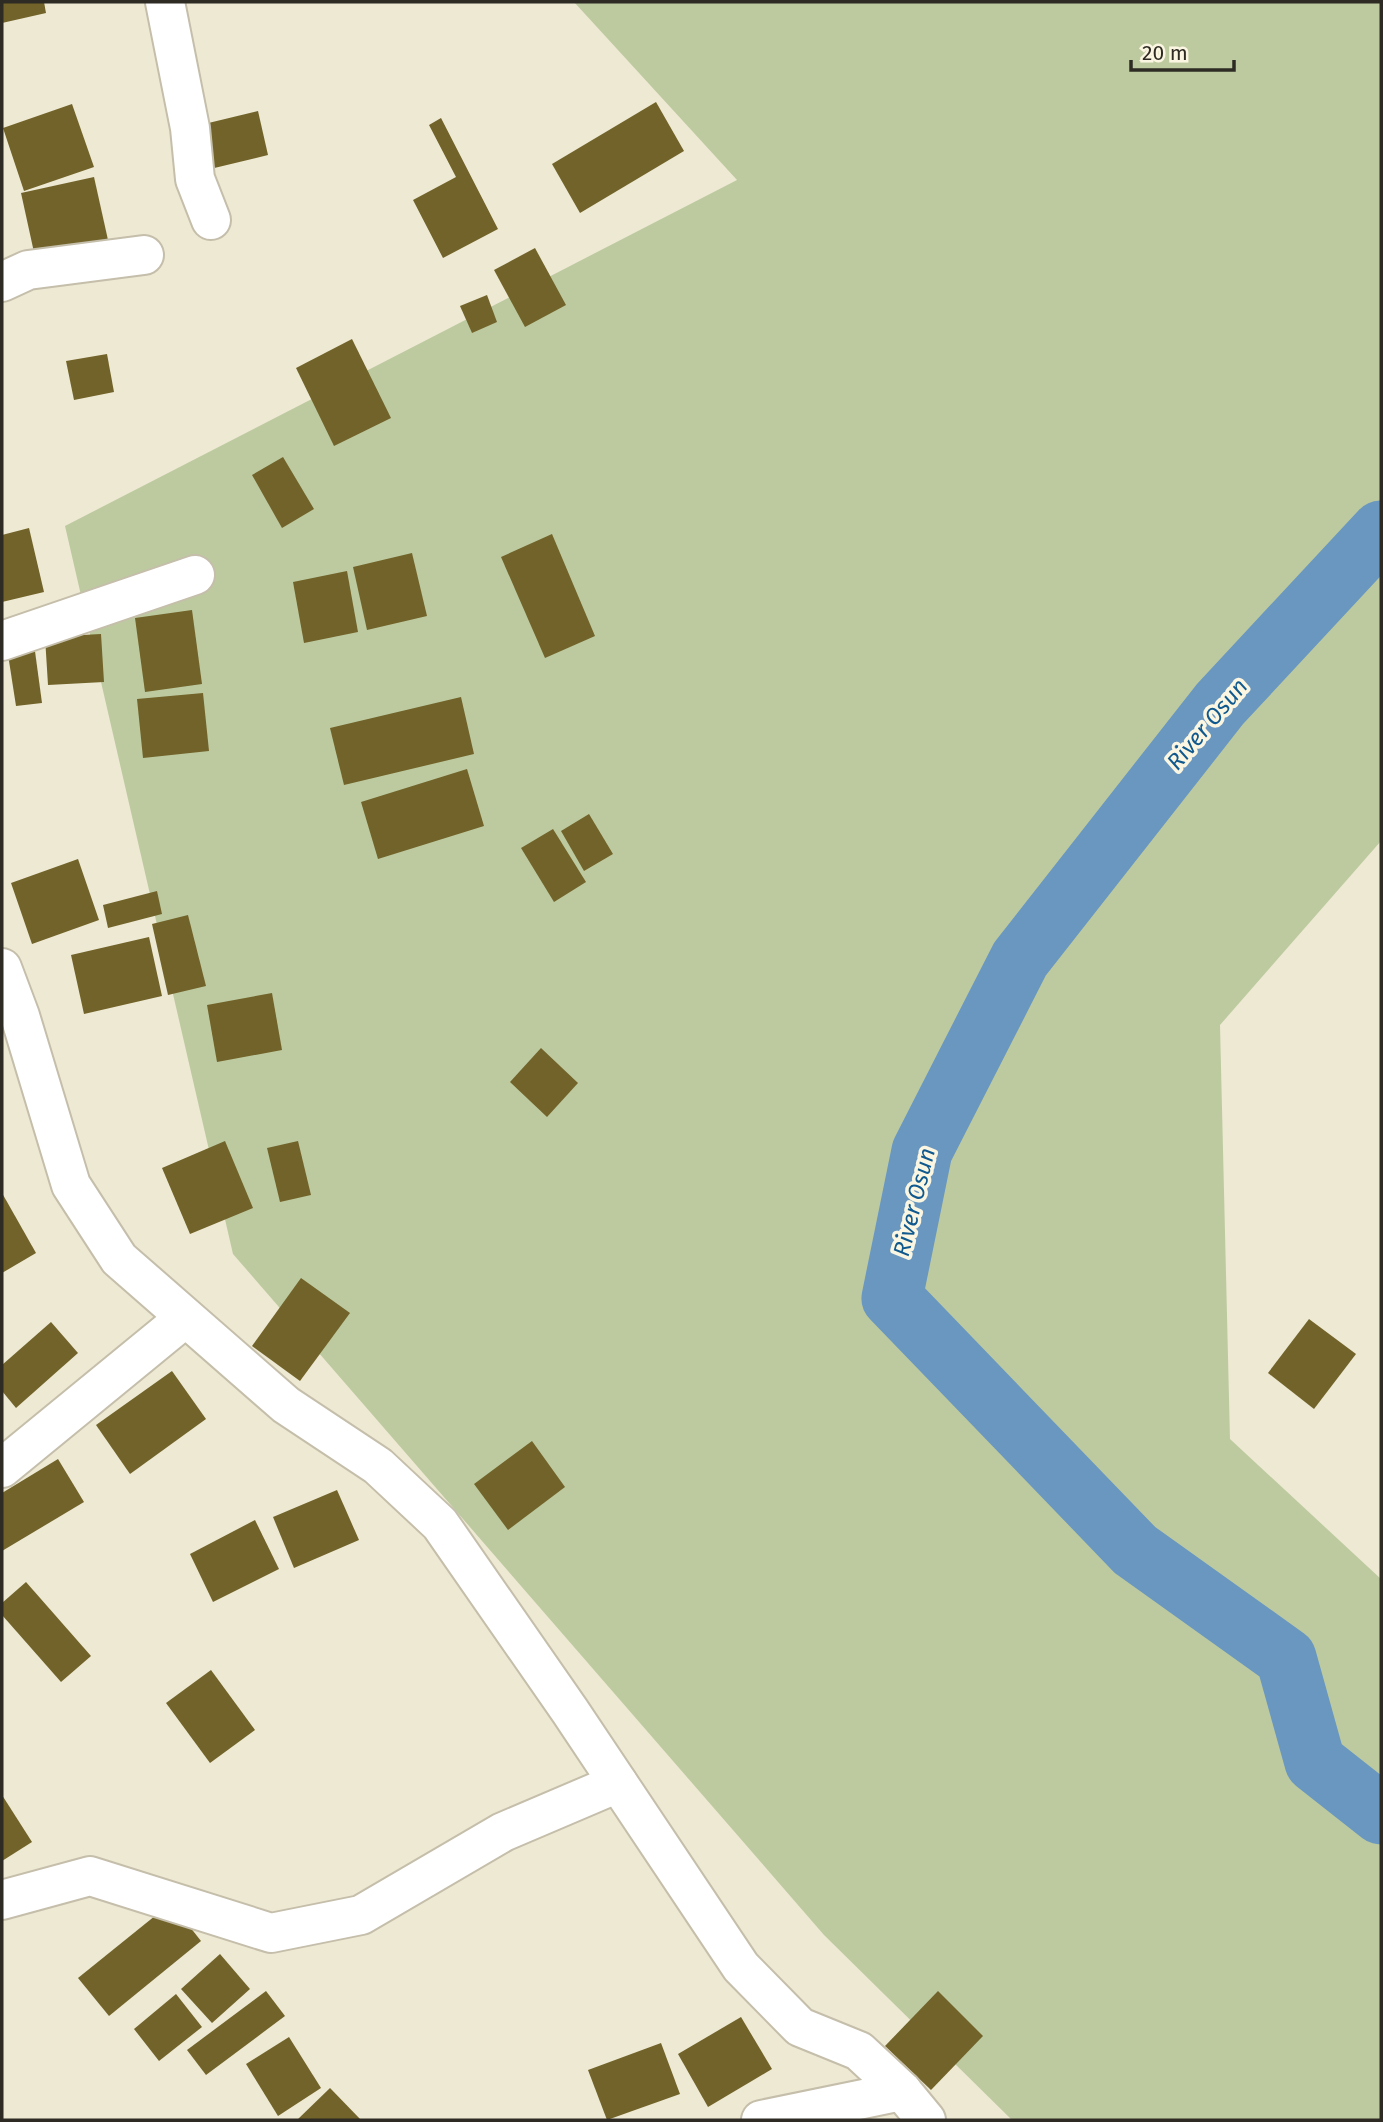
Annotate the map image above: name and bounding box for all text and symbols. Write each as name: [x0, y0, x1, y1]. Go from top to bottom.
scale bar: [1131, 28, 1234, 72]
text: 20 m: [1142, 40, 1188, 66]
water label: River Osun: [1161, 673, 1253, 775]
water label: River Osun: [887, 1145, 941, 1259]

